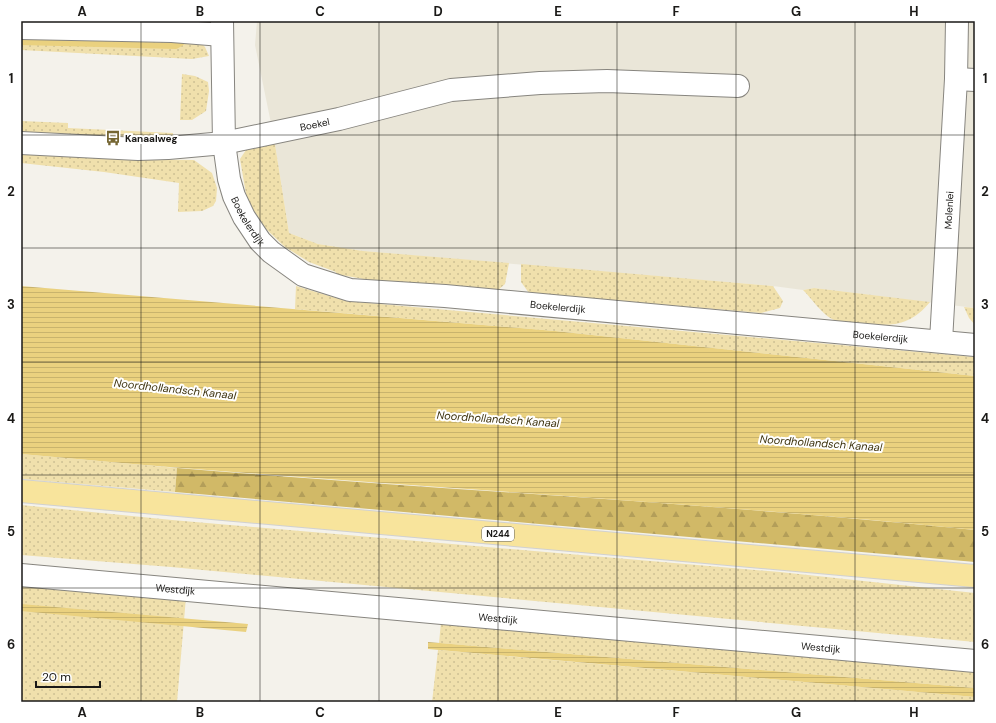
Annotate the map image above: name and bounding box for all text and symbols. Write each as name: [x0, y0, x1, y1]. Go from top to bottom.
text: A: [77, 3, 87, 20]
text: B: [196, 3, 204, 20]
text: C: [315, 3, 325, 20]
text: D: [433, 3, 443, 20]
text: E: [554, 3, 562, 20]
text: F: [672, 3, 680, 20]
text: G: [791, 3, 801, 20]
text: H: [909, 3, 919, 20]
text: 1: [9, 70, 13, 87]
text: 1: [983, 70, 987, 87]
street label: Boekel: [299, 115, 331, 134]
bus stop icon: Kanaalweg: [104, 129, 122, 147]
place label: Kanaalweg: [125, 132, 178, 145]
text: 2: [7, 183, 15, 200]
text: 2: [981, 183, 989, 200]
street label: Molenlei: [941, 191, 957, 230]
street label: Boekelerdijk: [228, 194, 268, 249]
text: 3: [7, 296, 15, 313]
text: 3: [981, 296, 989, 313]
street label: Boekelerdijk: [529, 298, 586, 316]
street label: Boekelerdijk: [852, 328, 909, 346]
water label: Noordhollandsch Kanaal: [113, 376, 237, 402]
water label: Noordhollandsch Kanaal: [436, 408, 560, 430]
text: 4: [7, 410, 15, 427]
text: 4: [981, 410, 989, 427]
water label: Noordhollandsch Kanaal: [759, 432, 883, 454]
text: 5: [7, 523, 15, 540]
text: 5: [981, 523, 989, 540]
road number: N244: [482, 527, 514, 541]
street label: Westdijk: [155, 581, 196, 598]
street label: Westdijk: [478, 610, 518, 627]
text: 6: [7, 636, 15, 653]
text: 6: [981, 636, 989, 653]
street label: Westdijk: [800, 639, 841, 656]
scale bar: [36, 663, 100, 689]
text: 20 m: [42, 669, 71, 685]
text: A: [77, 704, 87, 721]
text: B: [196, 704, 204, 721]
text: C: [315, 704, 325, 721]
text: D: [433, 704, 443, 721]
text: E: [554, 704, 562, 721]
text: F: [672, 704, 680, 721]
text: G: [791, 704, 801, 721]
text: H: [909, 704, 919, 721]

